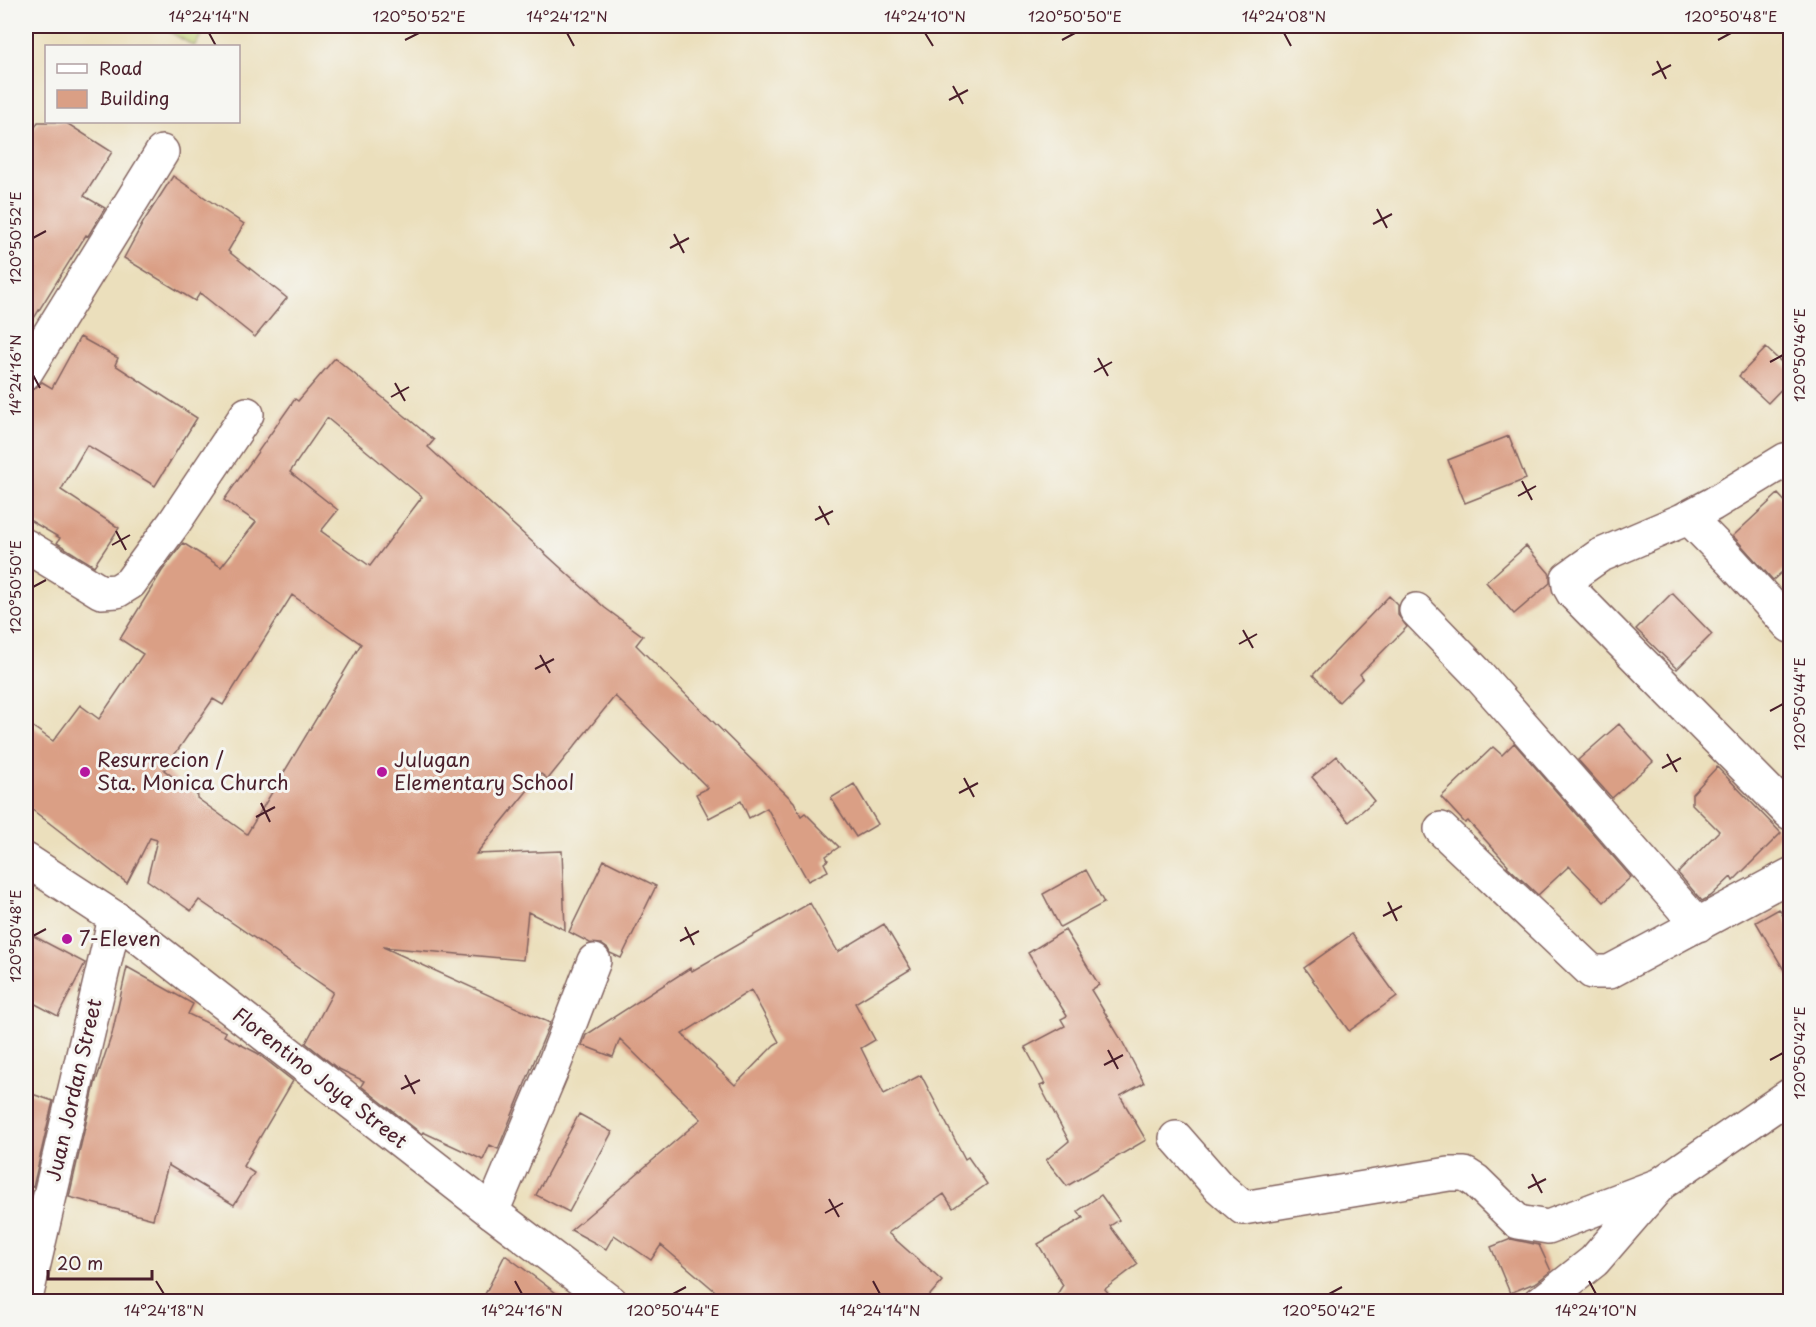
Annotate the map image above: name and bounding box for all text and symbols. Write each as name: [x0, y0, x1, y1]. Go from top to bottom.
text: 14°24'14"N: [169, 4, 249, 27]
text: 120°50'52"E: [372, 4, 466, 27]
text: 14°24'12"N: [526, 4, 608, 27]
text: 14°24'10"N: [884, 4, 966, 27]
text: 120°50'50"E: [1028, 4, 1122, 27]
text: 14°24'08"N: [1242, 4, 1326, 27]
text: 120°50'48"E: [1685, 4, 1777, 27]
legend: [45, 45, 240, 123]
text: Road: [99, 54, 143, 81]
text: Building: [99, 84, 169, 111]
text: 120°50'52"E: [3, 191, 26, 285]
text: 120°50'46"E: [1787, 308, 1810, 402]
text: 14°24'16"N: [3, 334, 26, 416]
text: 120°50'50"E: [3, 540, 26, 634]
text: 120°50'44"E: [1787, 657, 1810, 751]
place label: Resurrecion / Sta. Monica Church: [97, 744, 289, 797]
place label: Julugan Elementary School: [394, 744, 574, 797]
marker: Resurrecion / Sta. Monica Church: [78, 765, 92, 779]
marker: Julugan Elementary School: [375, 765, 389, 779]
text: 120°50'48"E: [3, 890, 26, 982]
place label: 7-Eleven: [79, 923, 161, 953]
marker: 7-Eleven: [60, 932, 74, 946]
street label: Juan Jordan Street: [37, 995, 109, 1184]
street label: Florentino Joya Street: [227, 999, 414, 1155]
text: 120°50'42"E: [1787, 1006, 1810, 1100]
scale bar: [48, 1243, 152, 1281]
text: 20 m: [57, 1249, 103, 1276]
text: 14°24'18"N: [124, 1298, 204, 1321]
text: 14°24'16"N: [481, 1298, 563, 1321]
text: 120°50'44"E: [626, 1298, 720, 1321]
text: 14°24'14"N: [840, 1298, 920, 1321]
text: 120°50'42"E: [1282, 1298, 1376, 1321]
text: 14°24'10"N: [1555, 1298, 1637, 1321]

